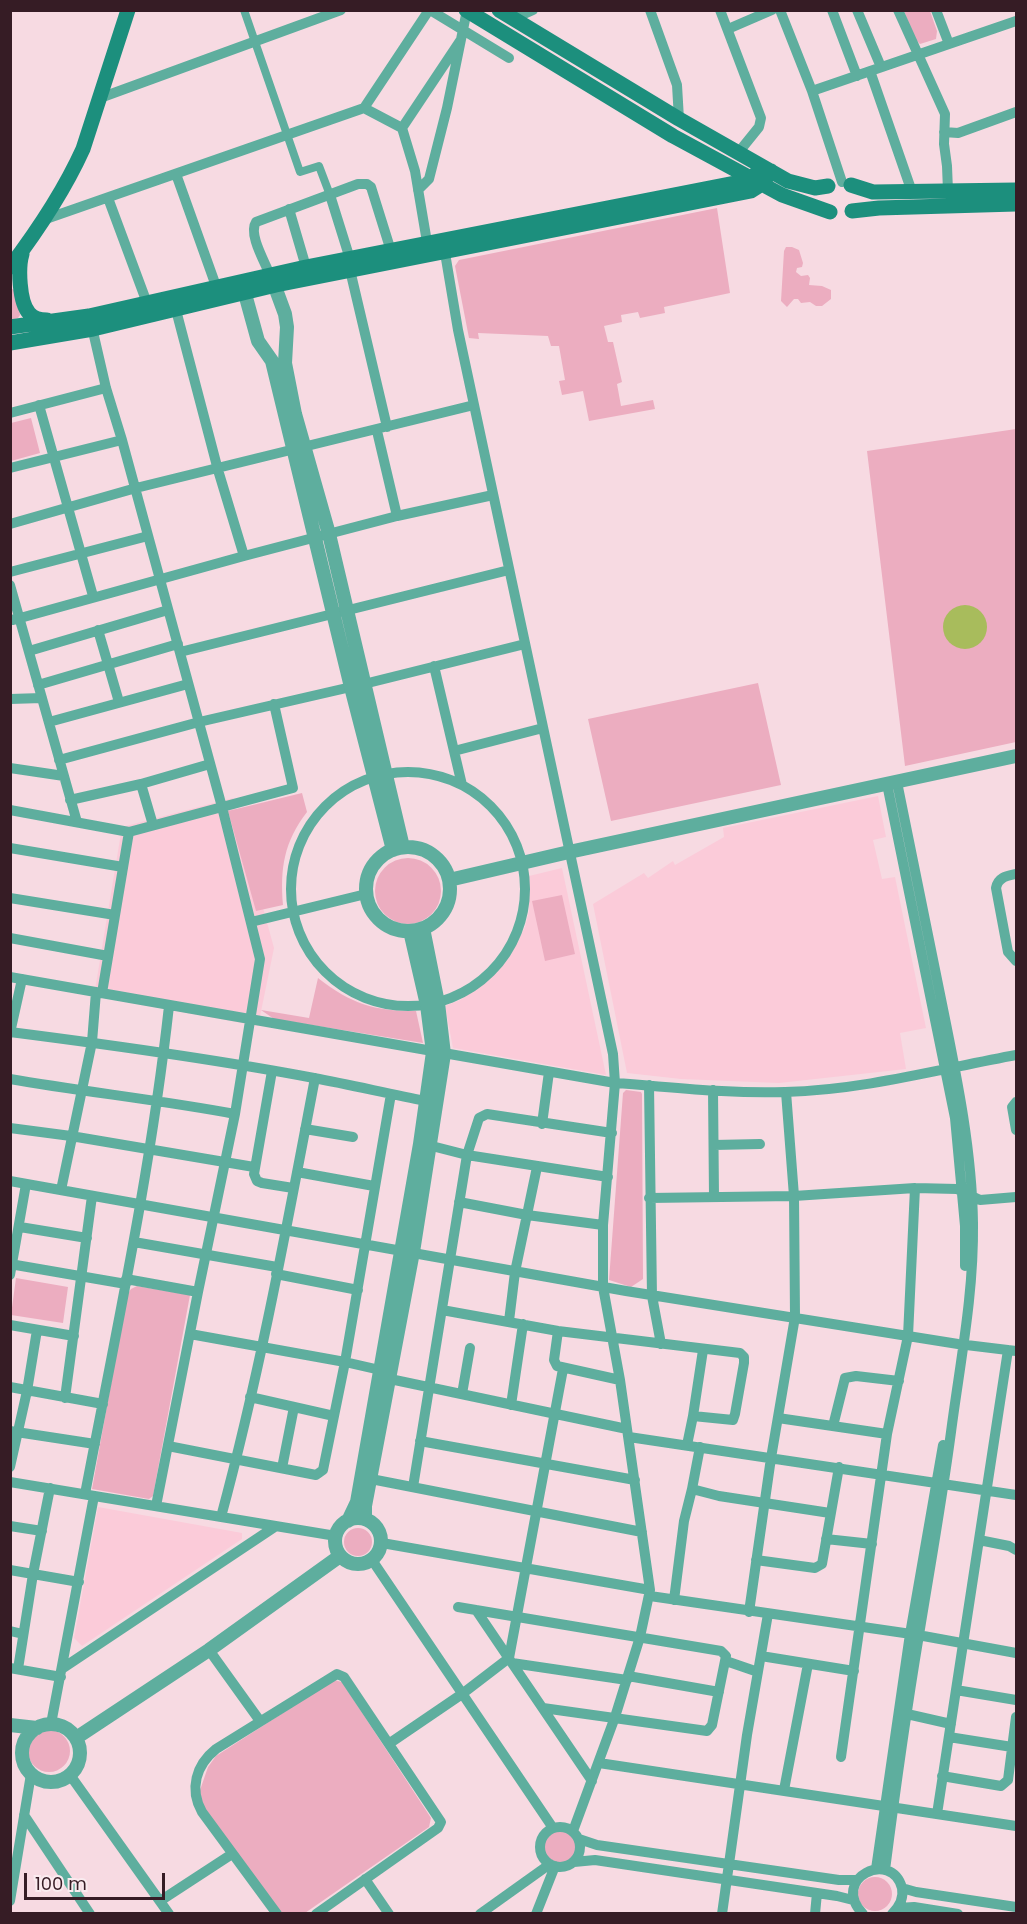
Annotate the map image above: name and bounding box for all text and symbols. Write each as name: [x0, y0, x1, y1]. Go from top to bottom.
scale bar: [27, 1861, 168, 1899]
text: 100 m: [35, 1871, 87, 1896]

